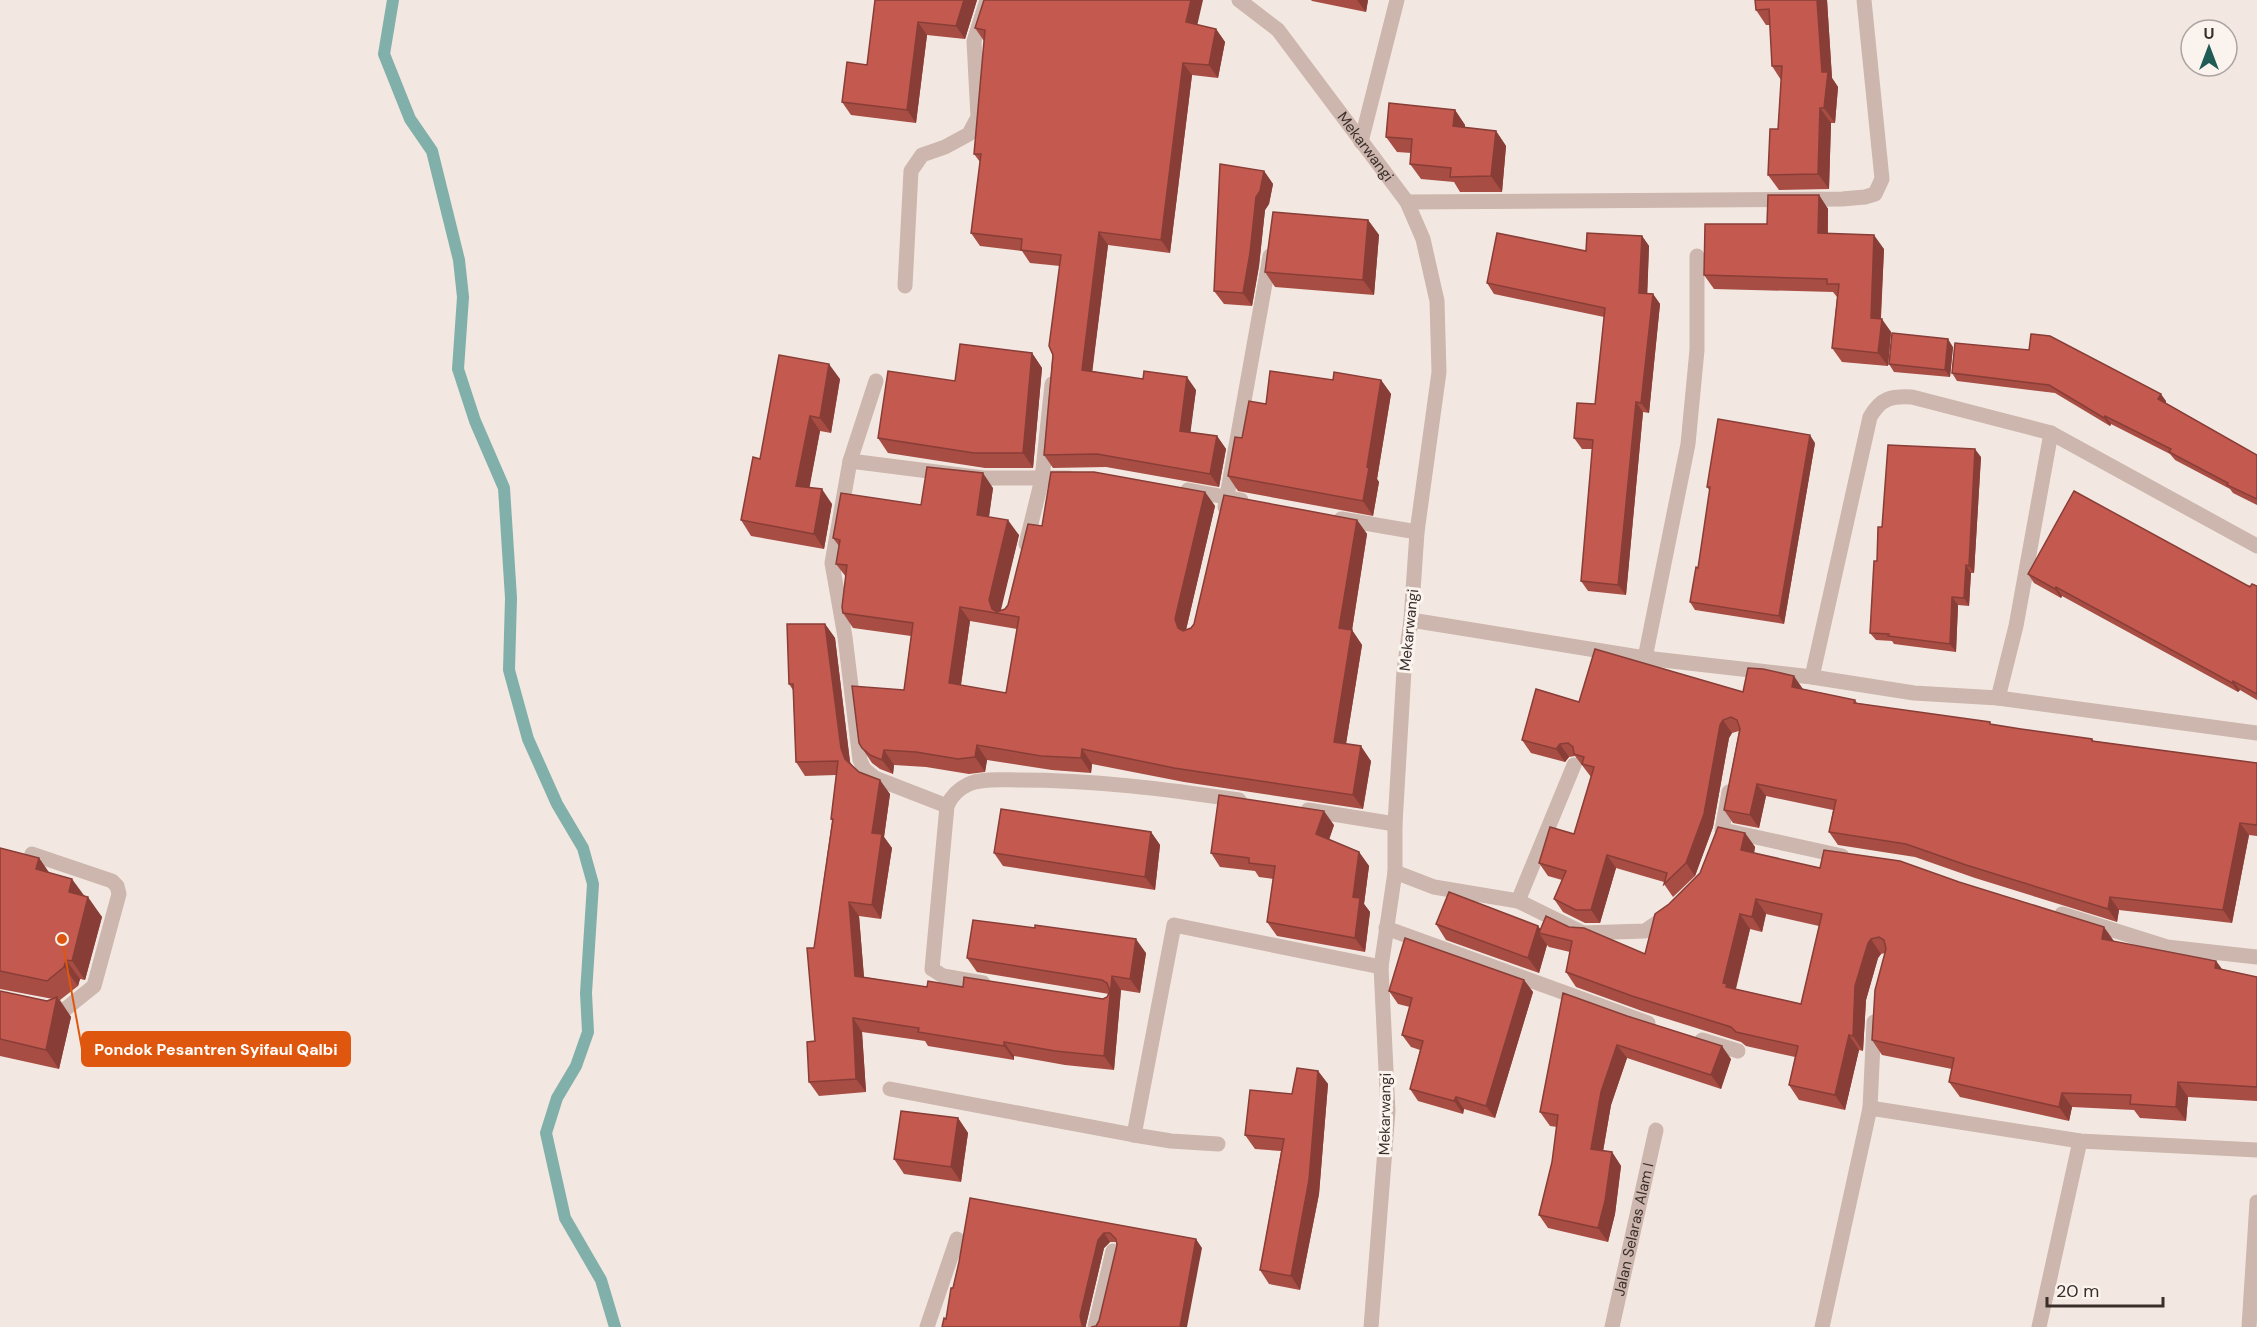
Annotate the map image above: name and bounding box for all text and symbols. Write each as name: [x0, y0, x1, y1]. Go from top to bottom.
north arrow: [2179, 18, 2239, 78]
text: U: [2204, 23, 2214, 44]
street label: Mekarwangi: [1333, 108, 1398, 186]
street label: Mekarwangi: [1395, 588, 1423, 672]
callout: Pondok Pesantren Syifaul Qalbi: [82, 1032, 350, 1066]
text: Pondok Pesantren Syifaul Qalbi: [94, 1039, 338, 1060]
street label: Mekarwangi: [1374, 1073, 1396, 1155]
street label: Jalan Selaras Alam I: [1609, 1161, 1658, 1298]
scale bar: [2047, 1270, 2162, 1308]
text: 20 m: [2056, 1279, 2099, 1303]

